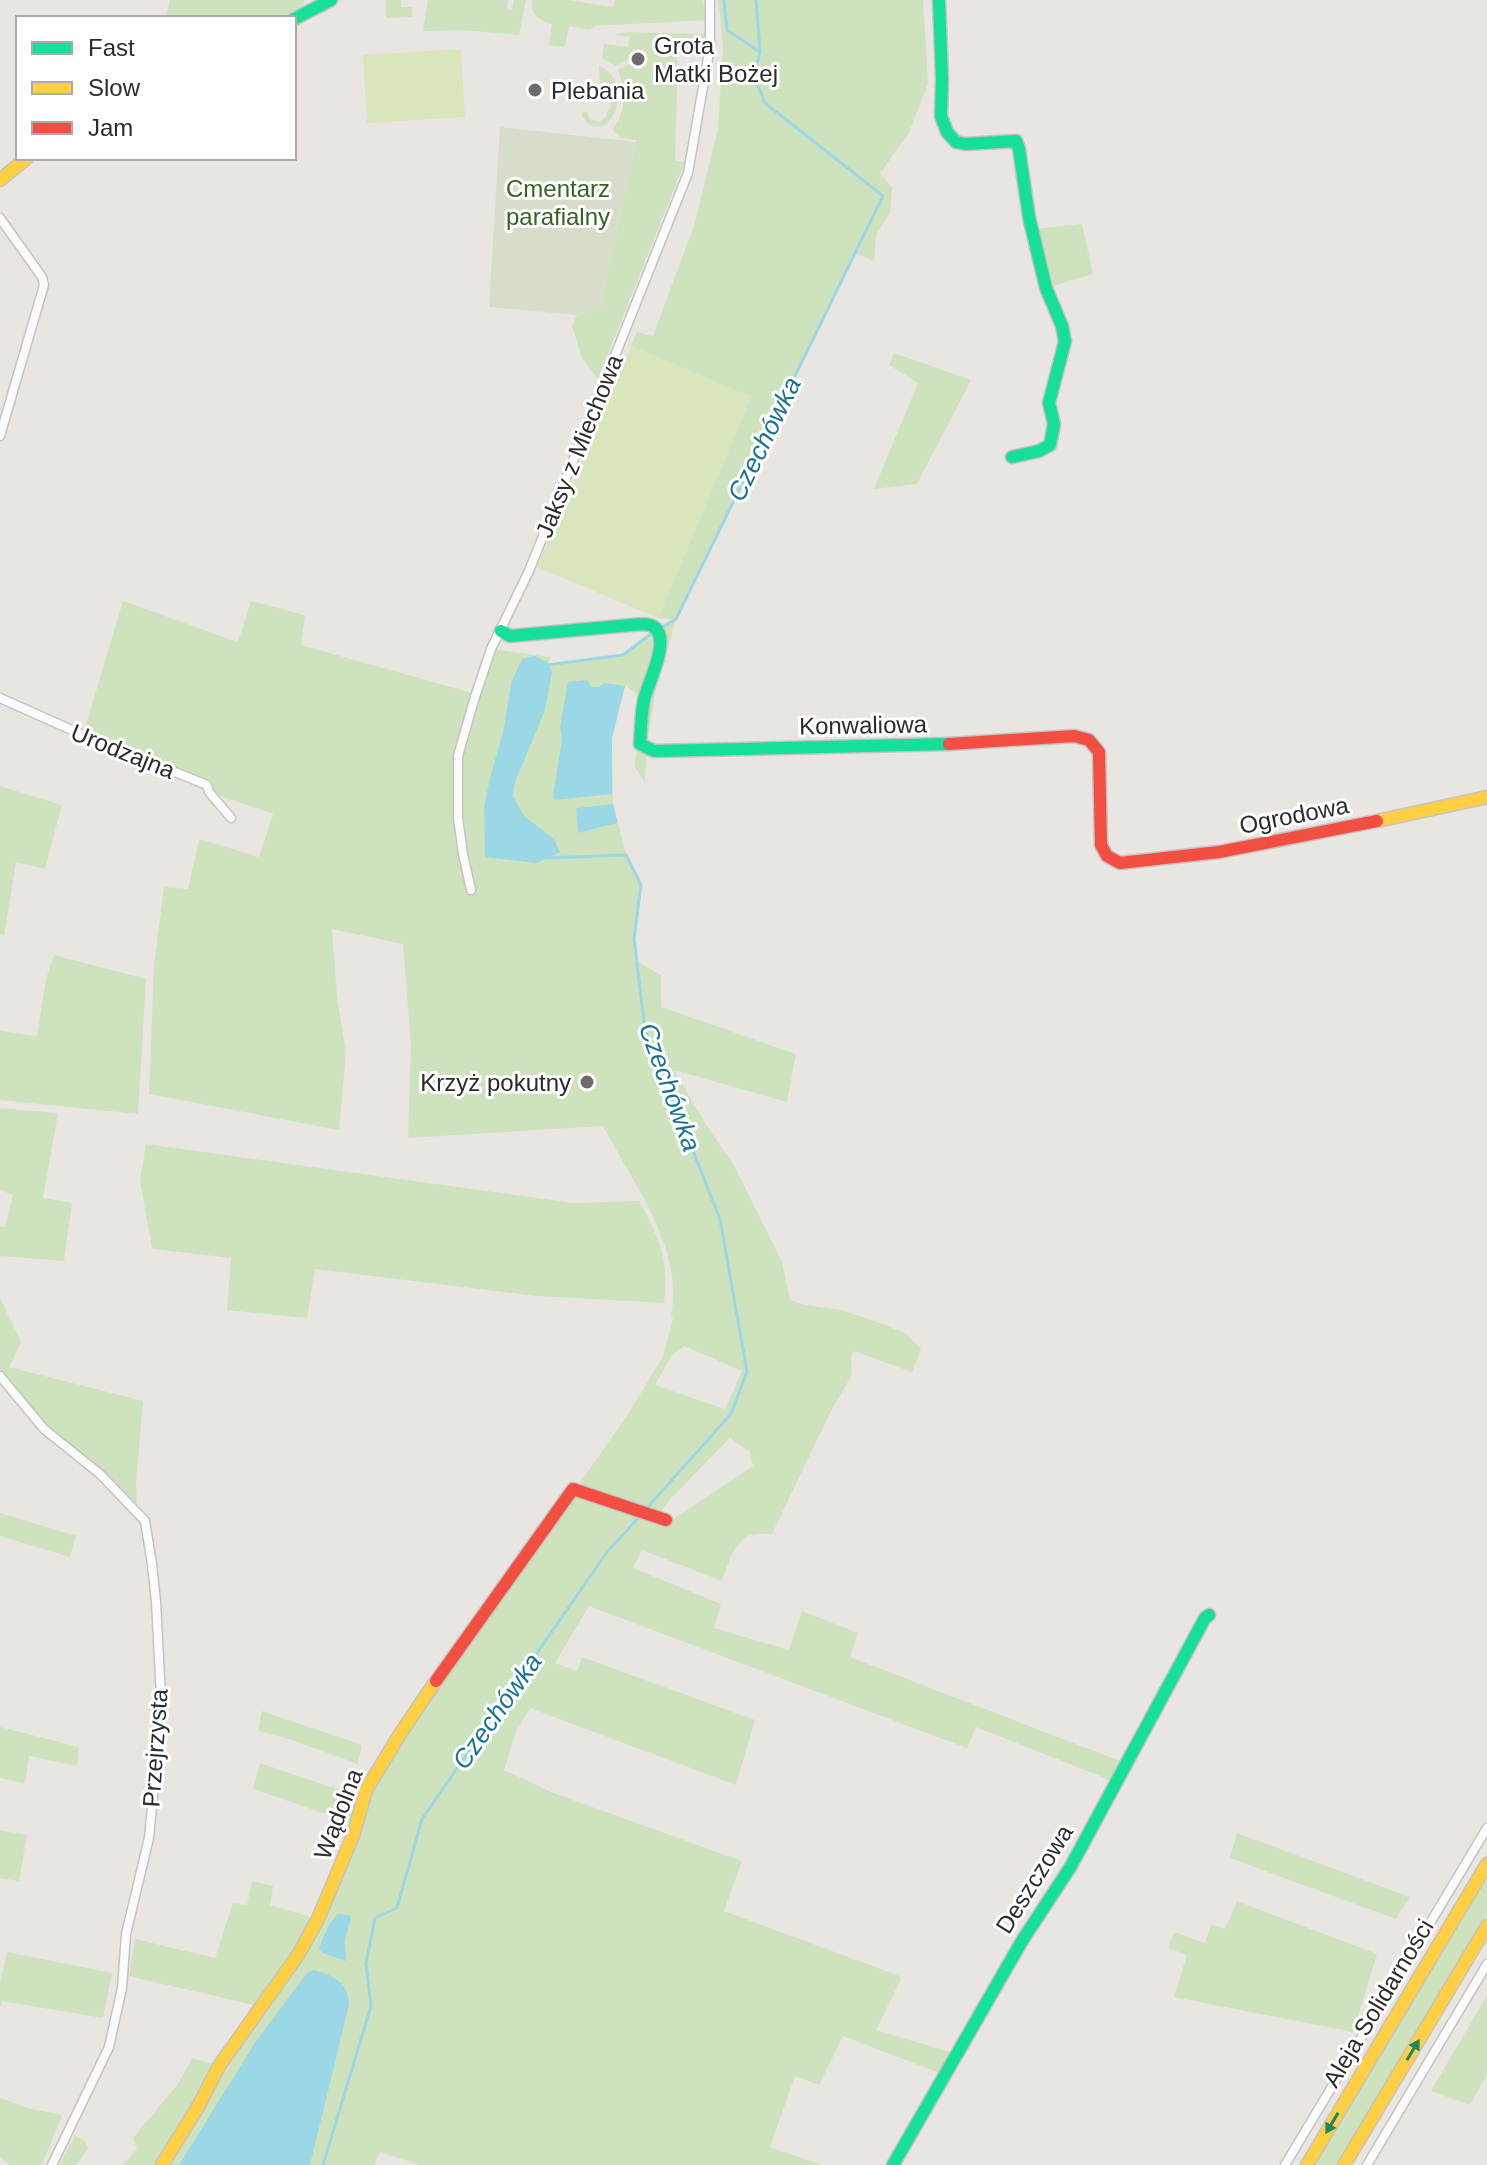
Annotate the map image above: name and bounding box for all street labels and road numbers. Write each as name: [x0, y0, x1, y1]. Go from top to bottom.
street label: Jaksy z Miechowa: [530, 350, 628, 541]
street label: Konwaliowa: [799, 710, 928, 740]
street label: Urodzajna: [67, 718, 179, 784]
street label: Ogrodowa: [1237, 791, 1352, 839]
street label: Przejrzysta: [137, 1687, 173, 1808]
street label: Wądolna: [308, 1764, 368, 1863]
street label: Deszczowa: [990, 1819, 1078, 1938]
street label: Aleja Solidarności: [1317, 1914, 1439, 2092]

